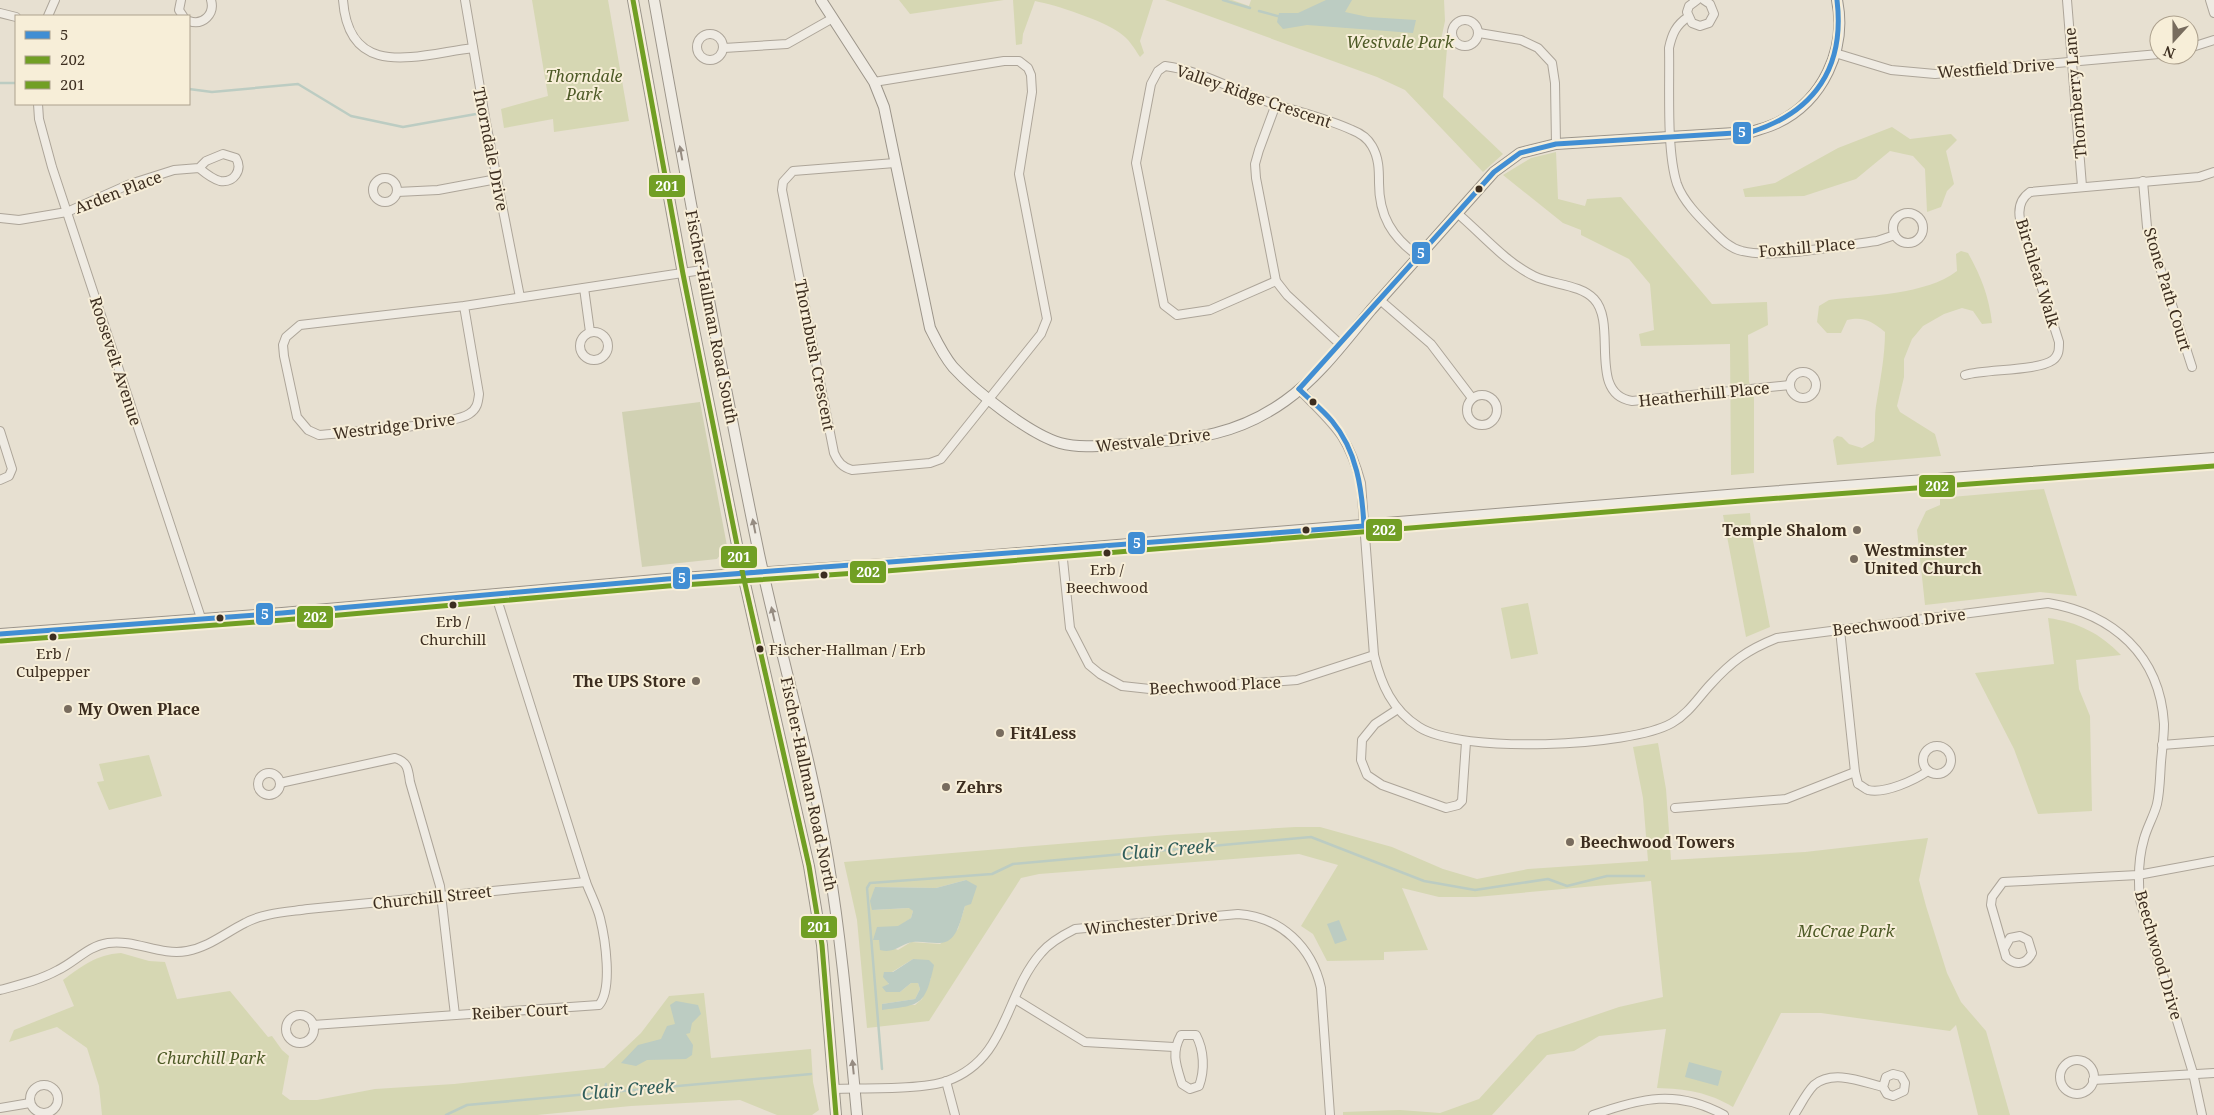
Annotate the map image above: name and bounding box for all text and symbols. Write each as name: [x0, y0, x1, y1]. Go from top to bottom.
legend: [15, 15, 190, 105]
north arrow: [2149, 15, 2199, 65]
text: 5: [60, 24, 68, 44]
street label: Thornberry Lane: [2058, 27, 2092, 159]
park label: Westvale Park: [1346, 31, 1455, 53]
text: N: [2161, 42, 2178, 63]
text: 202: [60, 49, 85, 69]
street label: Westfield Drive: [1937, 53, 2055, 83]
street label: Valley Ridge Crescent: [1173, 59, 1335, 133]
park label: Thorndale Park: [546, 65, 623, 105]
text: 201: [60, 74, 85, 94]
street label: Thorndale Drive: [468, 85, 514, 213]
line badge: 5: [1732, 121, 1752, 145]
text: 5: [1738, 122, 1746, 141]
one-way arrow: [677, 145, 685, 161]
street label: Arden Place: [71, 165, 165, 219]
line badge: 201: [648, 174, 686, 198]
text: 201: [655, 176, 679, 195]
unlabelled marker: [1474, 184, 1484, 194]
street label: Fischer-Hallman Road South: [680, 208, 744, 426]
street label: Birchleaf Walk: [2011, 216, 2065, 331]
street label: Stone Path Court: [2139, 225, 2197, 354]
street label: Foxhill Place: [1758, 232, 1856, 262]
line badge: 5: [1411, 241, 1431, 265]
text: 5: [1417, 243, 1425, 262]
street label: Thornbush Crescent: [789, 277, 841, 433]
street label: Roosevelt Avenue: [85, 294, 147, 428]
street label: Heatherhill Place: [1637, 376, 1771, 412]
unlabelled marker: [1308, 397, 1318, 407]
street label: Westridge Drive: [332, 408, 456, 444]
street label: Westvale Drive: [1095, 423, 1211, 457]
line badge: 202: [1918, 474, 1956, 498]
text: 202: [1925, 476, 1949, 495]
one-way arrow: [749, 517, 757, 533]
line badge: 202: [1365, 518, 1403, 542]
place label: Temple Shalom: [1722, 519, 1847, 541]
text: 202: [1372, 520, 1396, 539]
marker: Temple Shalom: [1851, 524, 1863, 536]
unlabelled marker: [1301, 525, 1311, 535]
line badge: 5: [1127, 531, 1146, 555]
text: 5: [1133, 533, 1141, 552]
place label: Westminster United Church: [1864, 539, 1982, 579]
line badge: 201: [720, 545, 758, 569]
text: 201: [727, 547, 751, 566]
marker: Erb / Beechwood: [1102, 548, 1112, 558]
marker: Westminster United Church: [1848, 553, 1860, 565]
place label: Erb / Beechwood: [1066, 559, 1148, 597]
line badge: 202: [849, 560, 887, 584]
text: 202: [856, 562, 880, 581]
line badge: 5: [672, 566, 691, 590]
text: 5: [678, 568, 686, 587]
unlabelled marker: [819, 570, 829, 580]
marker: Erb / Churchill: [448, 600, 458, 610]
line badge: 5: [255, 602, 274, 626]
street label: Beechwood Drive: [1831, 603, 1967, 641]
text: 5: [261, 604, 269, 623]
line badge: 202: [296, 605, 334, 629]
text: 202: [303, 607, 327, 626]
one-way arrow: [769, 607, 777, 622]
place label: Erb / Churchill: [420, 611, 487, 649]
unlabelled marker: [215, 613, 225, 623]
marker: Erb / Culpepper: [48, 632, 58, 642]
place label: Fischer-Hallman / Erb: [769, 639, 926, 659]
place label: Erb / Culpepper: [16, 643, 90, 681]
marker: Fischer-Hallman / Erb: [755, 644, 765, 654]
place label: The UPS Store: [573, 670, 686, 692]
street label: Beechwood Place: [1149, 671, 1281, 699]
marker: The UPS Store: [690, 675, 702, 687]
street label: Fischer-Hallman Road North: [776, 675, 842, 893]
place label: My Owen Place: [78, 698, 200, 720]
marker: My Owen Place: [62, 703, 74, 715]
place label: Fit4Less: [1010, 722, 1076, 744]
marker: Fit4Less: [994, 727, 1006, 739]
place label: Zehrs: [956, 776, 1003, 798]
marker: Zehrs: [940, 781, 952, 793]
place label: Beechwood Towers: [1580, 831, 1735, 853]
water label: Clair Creek: [1120, 833, 1216, 865]
marker: Beechwood Towers: [1564, 836, 1576, 848]
street label: Churchill Street: [371, 880, 493, 914]
street label: Beechwood Drive: [2130, 888, 2188, 1022]
street label: Winchester Drive: [1083, 904, 1219, 940]
line badge: 201: [800, 915, 838, 939]
text: 201: [807, 917, 831, 936]
park label: McCrae Park: [1796, 920, 1895, 942]
street label: Reiber Court: [471, 997, 569, 1025]
park label: Churchill Park: [157, 1047, 266, 1069]
one-way arrow: [848, 1058, 856, 1074]
water label: Clair Creek: [580, 1073, 676, 1105]

